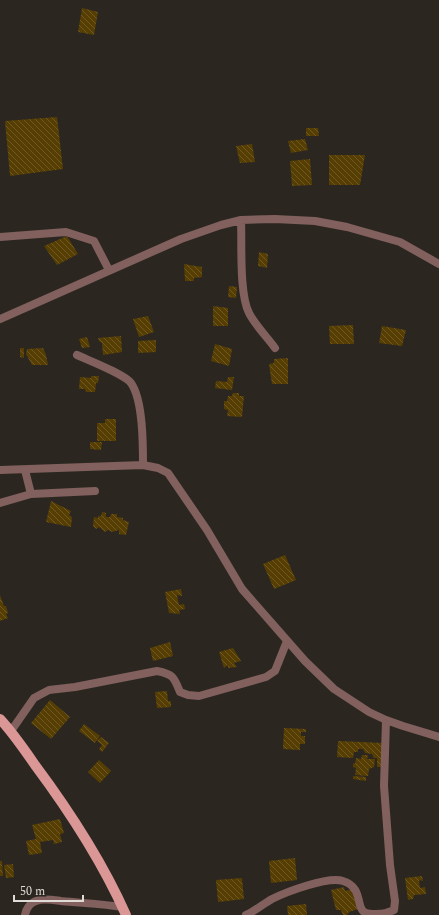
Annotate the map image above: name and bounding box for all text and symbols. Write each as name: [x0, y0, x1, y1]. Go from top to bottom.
scale bar: [14, 877, 83, 903]
text: 50 m: [20, 882, 45, 901]

